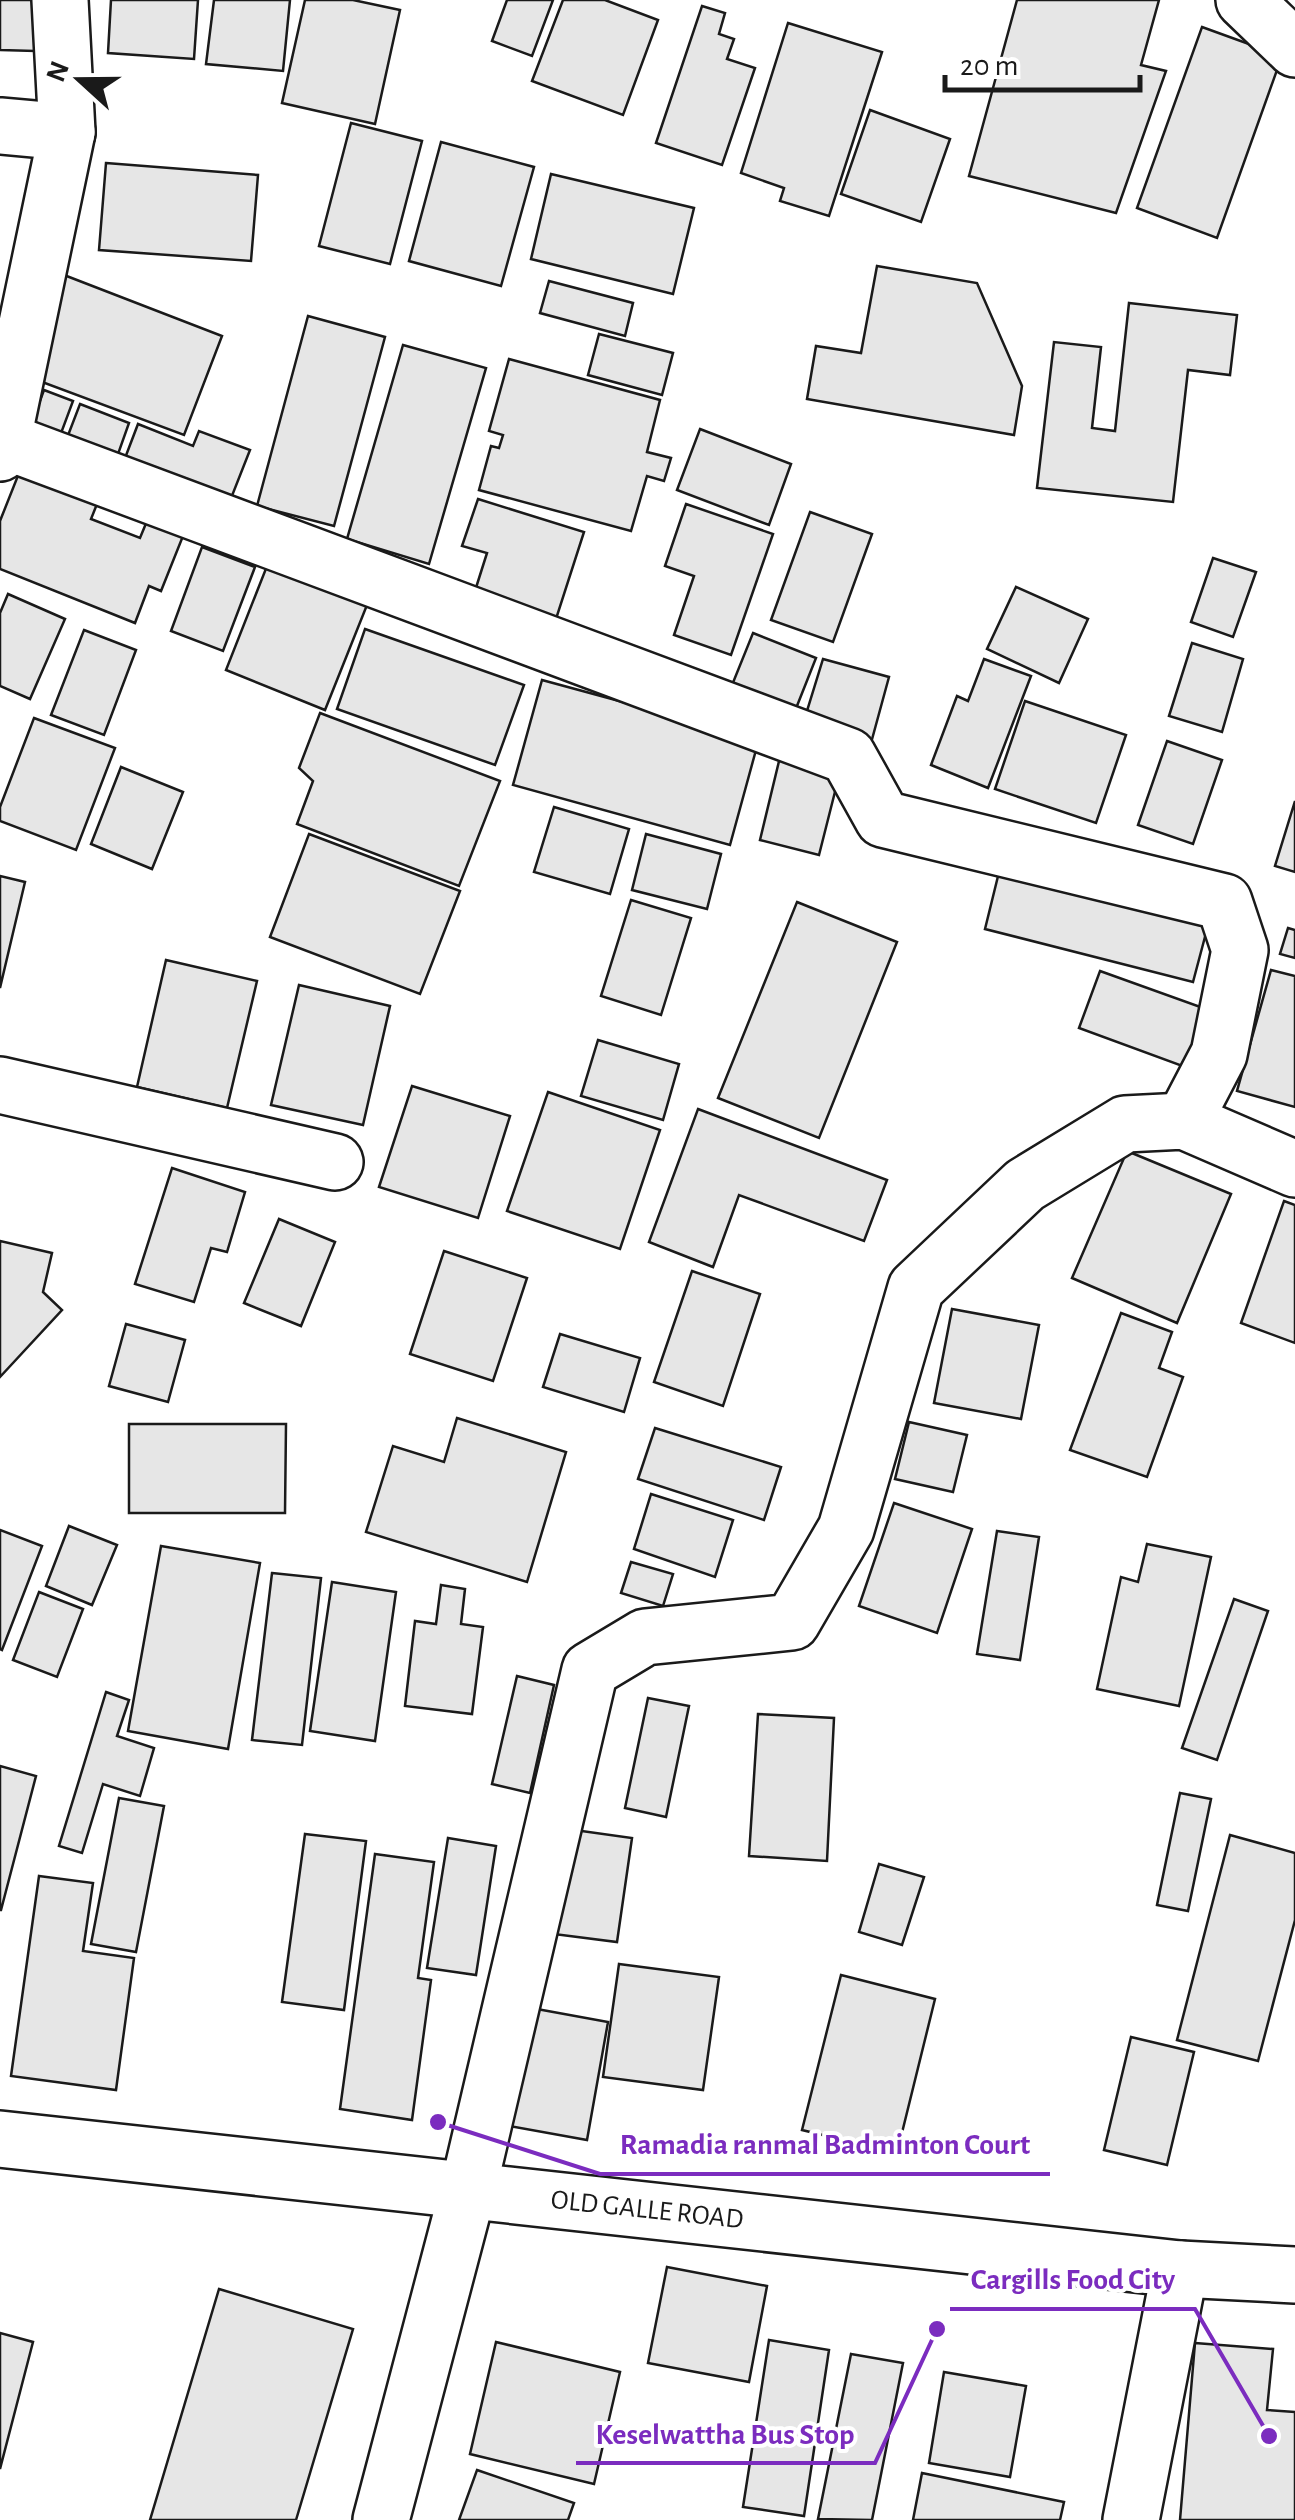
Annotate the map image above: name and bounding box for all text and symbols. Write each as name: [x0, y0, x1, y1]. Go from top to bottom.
north arrow: [30, 30, 130, 130]
scale bar: [945, 30, 1140, 92]
text: 20 m: [960, 51, 1018, 81]
text: N: [42, 58, 75, 86]
callout: Ramadia ranmal Badminton Court: [600, 2114, 1050, 2174]
text: Ramadia ranmal Badminton Court: [620, 2130, 1030, 2160]
street label: OLD GALLE ROAD: [549, 2186, 745, 2234]
callout: Cargills Food City: [950, 2249, 1195, 2309]
text: Cargills Food City: [971, 2265, 1176, 2295]
callout: Keselwattha Bus Stop: [576, 2403, 875, 2463]
text: Keselwattha Bus Stop: [596, 2420, 855, 2450]

